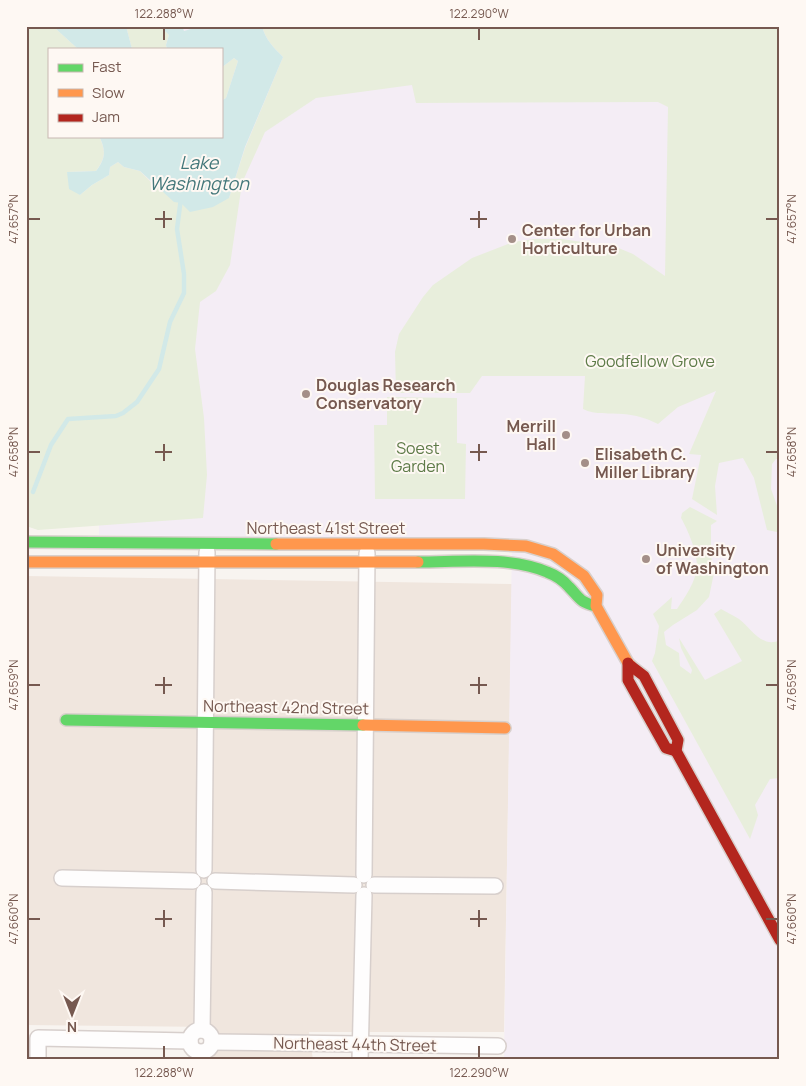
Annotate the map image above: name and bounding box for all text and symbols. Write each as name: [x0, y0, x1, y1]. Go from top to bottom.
text: 122.288°W: [135, 5, 194, 22]
text: 122.290°W: [449, 5, 510, 22]
legend: [48, 48, 222, 138]
text: Fast: [92, 56, 121, 77]
text: Slow: [92, 82, 125, 103]
text: Jam: [92, 106, 120, 127]
water label: Lake Washington: [149, 150, 250, 195]
text: 47.657°N: [5, 194, 22, 244]
text: 47.657°N: [783, 194, 800, 244]
place label: Center for Urban Horticulture: [522, 219, 651, 259]
marker: Center for Urban Horticulture: [506, 233, 518, 245]
park label: Goodfellow Grove: [585, 350, 715, 372]
place label: Douglas Research Conservatory: [316, 374, 456, 414]
marker: Douglas Research Conservatory: [300, 388, 312, 400]
place label: Merrill Hall: [506, 415, 556, 455]
text: 47.658°N: [5, 427, 22, 477]
text: 47.658°N: [783, 427, 800, 477]
marker: Merrill Hall: [560, 429, 572, 441]
park label: Soest Garden: [391, 437, 445, 477]
place label: Elisabeth C. Miller Library: [595, 443, 695, 483]
marker: Elisabeth C. Miller Library: [579, 457, 591, 469]
street label: Northeast 41st Street: [247, 517, 405, 539]
place label: University of Washington: [656, 539, 769, 579]
marker: University of Washington: [640, 553, 652, 565]
text: 47.659°N: [5, 660, 22, 710]
text: 47.659°N: [783, 660, 800, 710]
street label: Northeast 42nd Street: [203, 695, 369, 719]
text: 47.660°N: [5, 893, 22, 945]
text: 47.660°N: [783, 893, 800, 945]
north arrow: [48, 988, 98, 1038]
text: N: [67, 1018, 77, 1037]
street label: Northeast 44th Street: [273, 1032, 437, 1056]
text: 122.288°W: [135, 1064, 194, 1081]
text: 122.290°W: [449, 1064, 510, 1081]

